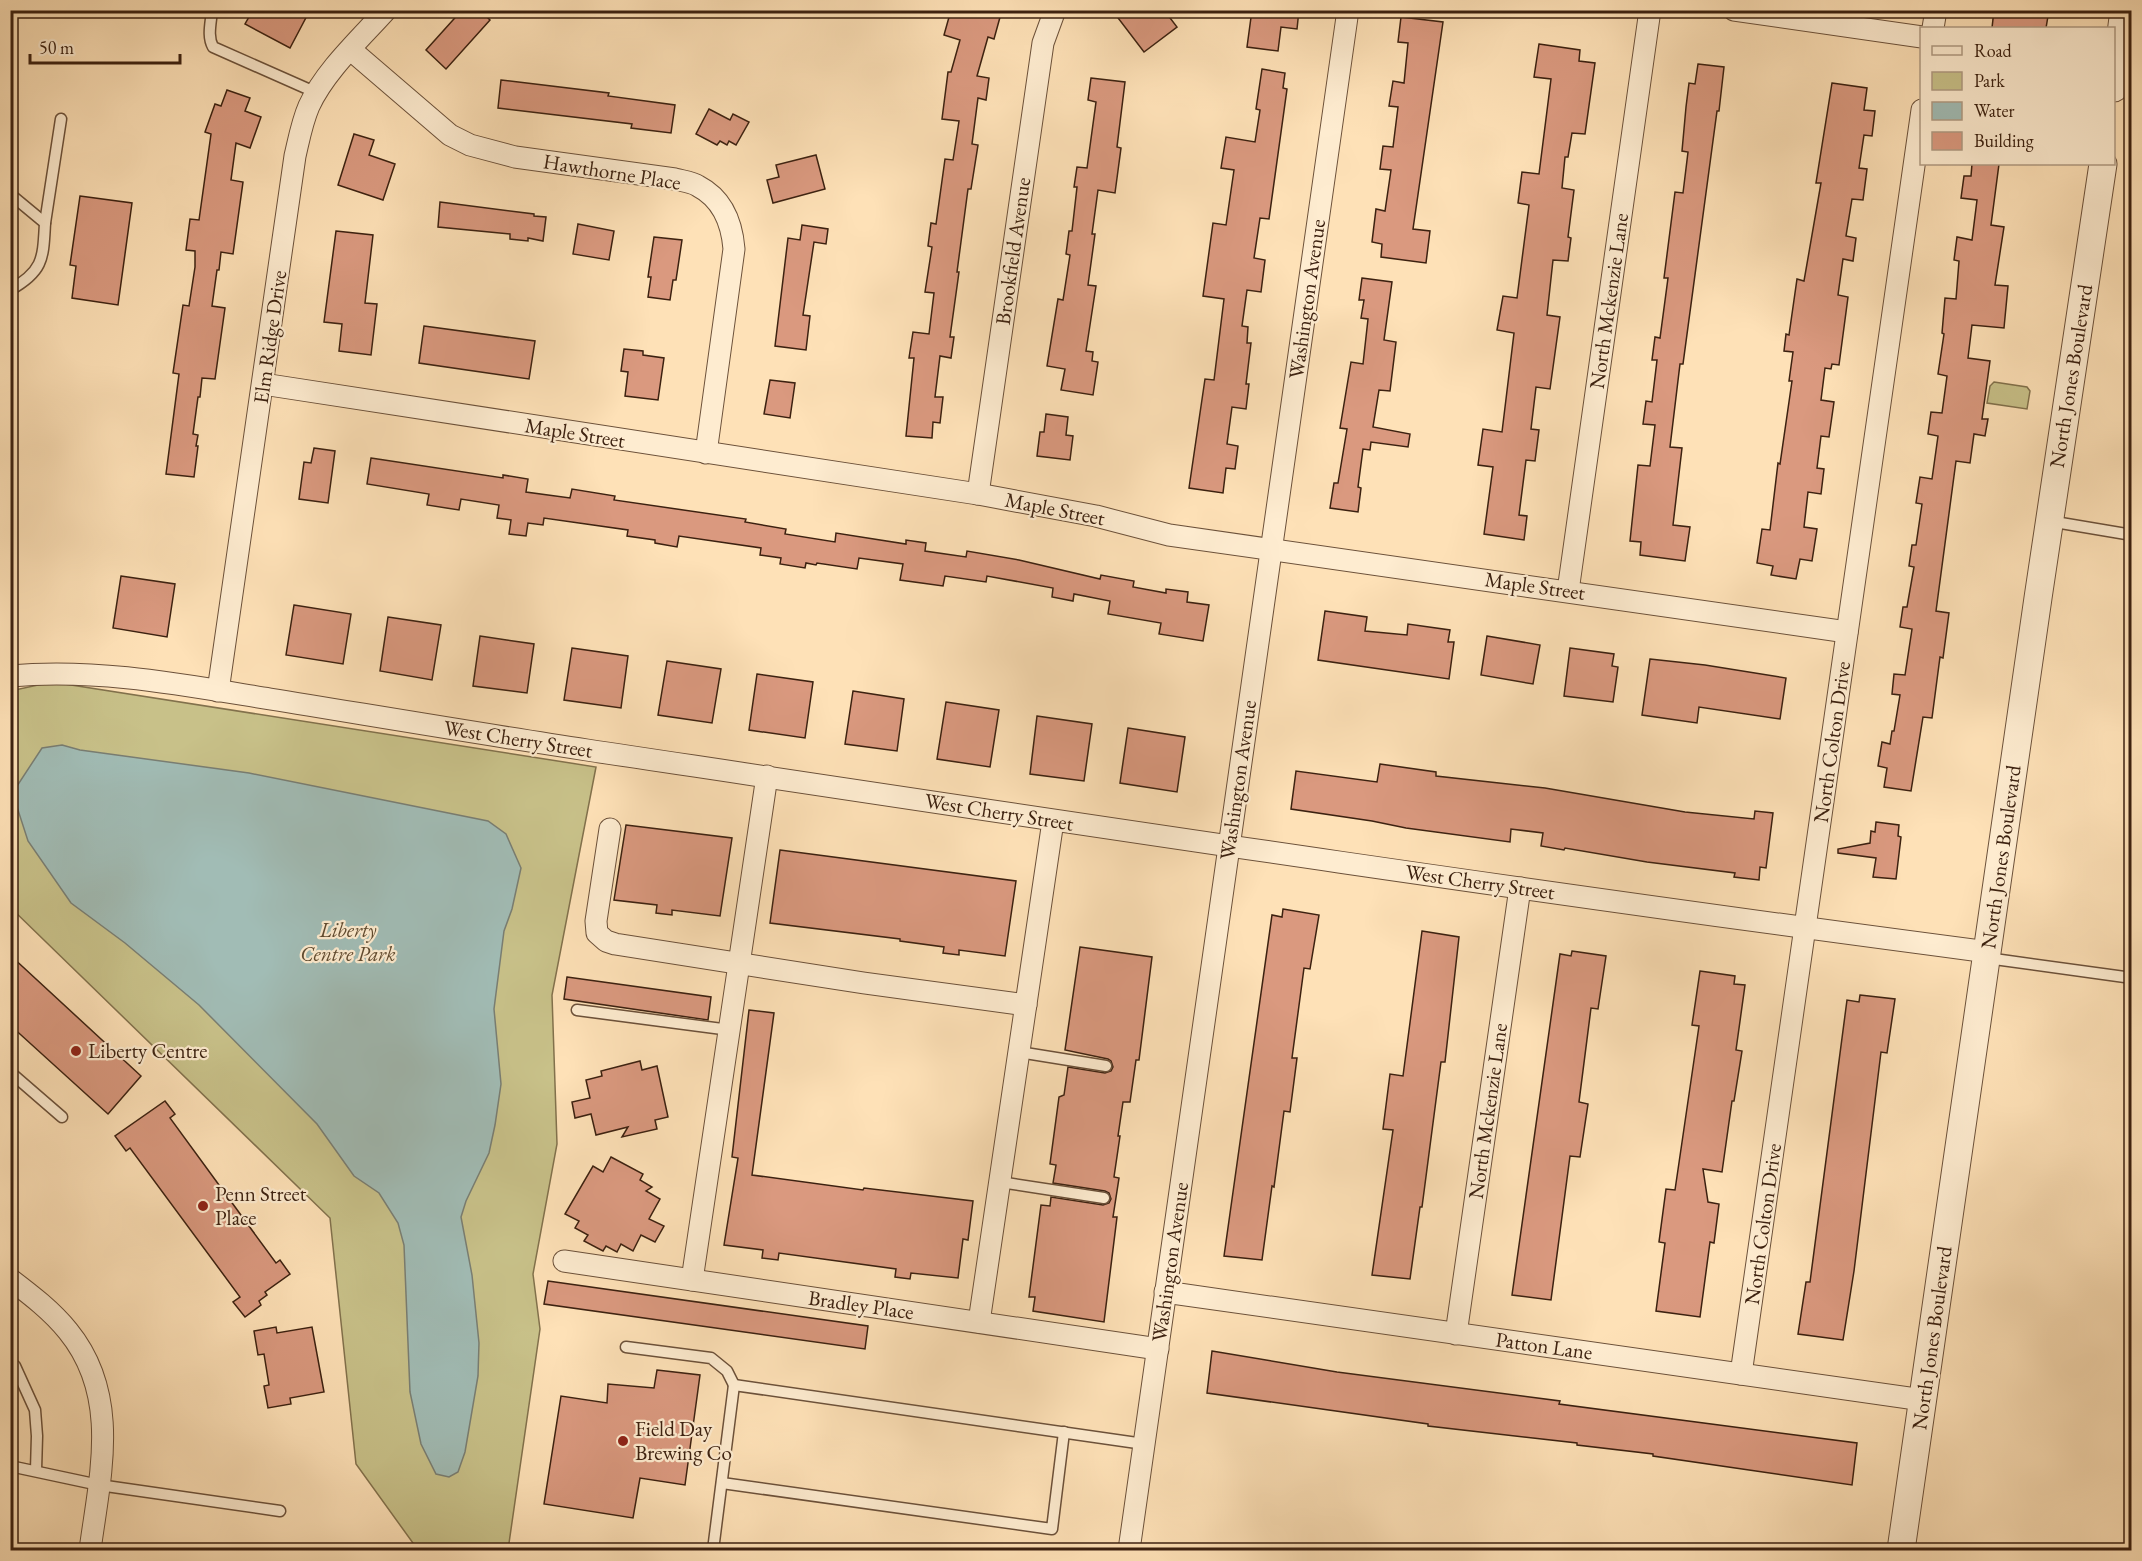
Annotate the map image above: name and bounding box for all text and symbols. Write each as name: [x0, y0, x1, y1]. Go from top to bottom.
scale bar: [30, 27, 180, 65]
legend: [1920, 27, 2115, 165]
text: 50 m: [39, 36, 74, 59]
text: Road: [1974, 39, 2013, 62]
text: Park: [1974, 69, 2005, 92]
text: Water: [1974, 99, 2015, 122]
text: Building: [1974, 129, 2034, 152]
street label: Hawthorne Place: [541, 147, 683, 196]
street label: Brookfield Avenue: [989, 175, 1036, 327]
street label: North Mckenzie Lane: [1583, 211, 1634, 391]
street label: Washington Avenue: [1282, 217, 1331, 381]
street label: Elm Ridge Drive: [247, 268, 292, 405]
street label: North Jones Boulevard: [2043, 282, 2098, 470]
street label: Maple Street: [523, 411, 627, 454]
street label: Maple Street: [1003, 486, 1108, 531]
street label: Maple Street: [1483, 565, 1587, 606]
street label: North Colton Drive: [1807, 659, 1856, 824]
street label: Washington Avenue: [1213, 698, 1262, 862]
street label: West Cherry Street: [442, 713, 595, 764]
street label: North Jones Boulevard: [1974, 763, 2027, 951]
street label: West Cherry Street: [923, 786, 1076, 837]
street label: West Cherry Street: [1404, 858, 1557, 905]
park label: Liberty Centre Park: [300, 916, 396, 967]
street label: North Mckenzie Lane: [1462, 1021, 1513, 1201]
place label: Liberty Centre: [88, 1037, 207, 1064]
marker: Liberty Centre: [69, 1044, 83, 1058]
street label: North Colton Drive: [1738, 1141, 1787, 1306]
place label: Penn Street Place: [215, 1180, 307, 1231]
street label: Washington Avenue: [1145, 1180, 1194, 1344]
marker: Penn Street Place: [196, 1199, 210, 1213]
street label: North Jones Boulevard: [1905, 1244, 1958, 1432]
street label: Bradley Place: [807, 1284, 916, 1325]
street label: Patton Lane: [1494, 1325, 1594, 1366]
place label: Field Day Brewing Co: [635, 1415, 732, 1466]
marker: Field Day Brewing Co: [616, 1434, 630, 1448]

